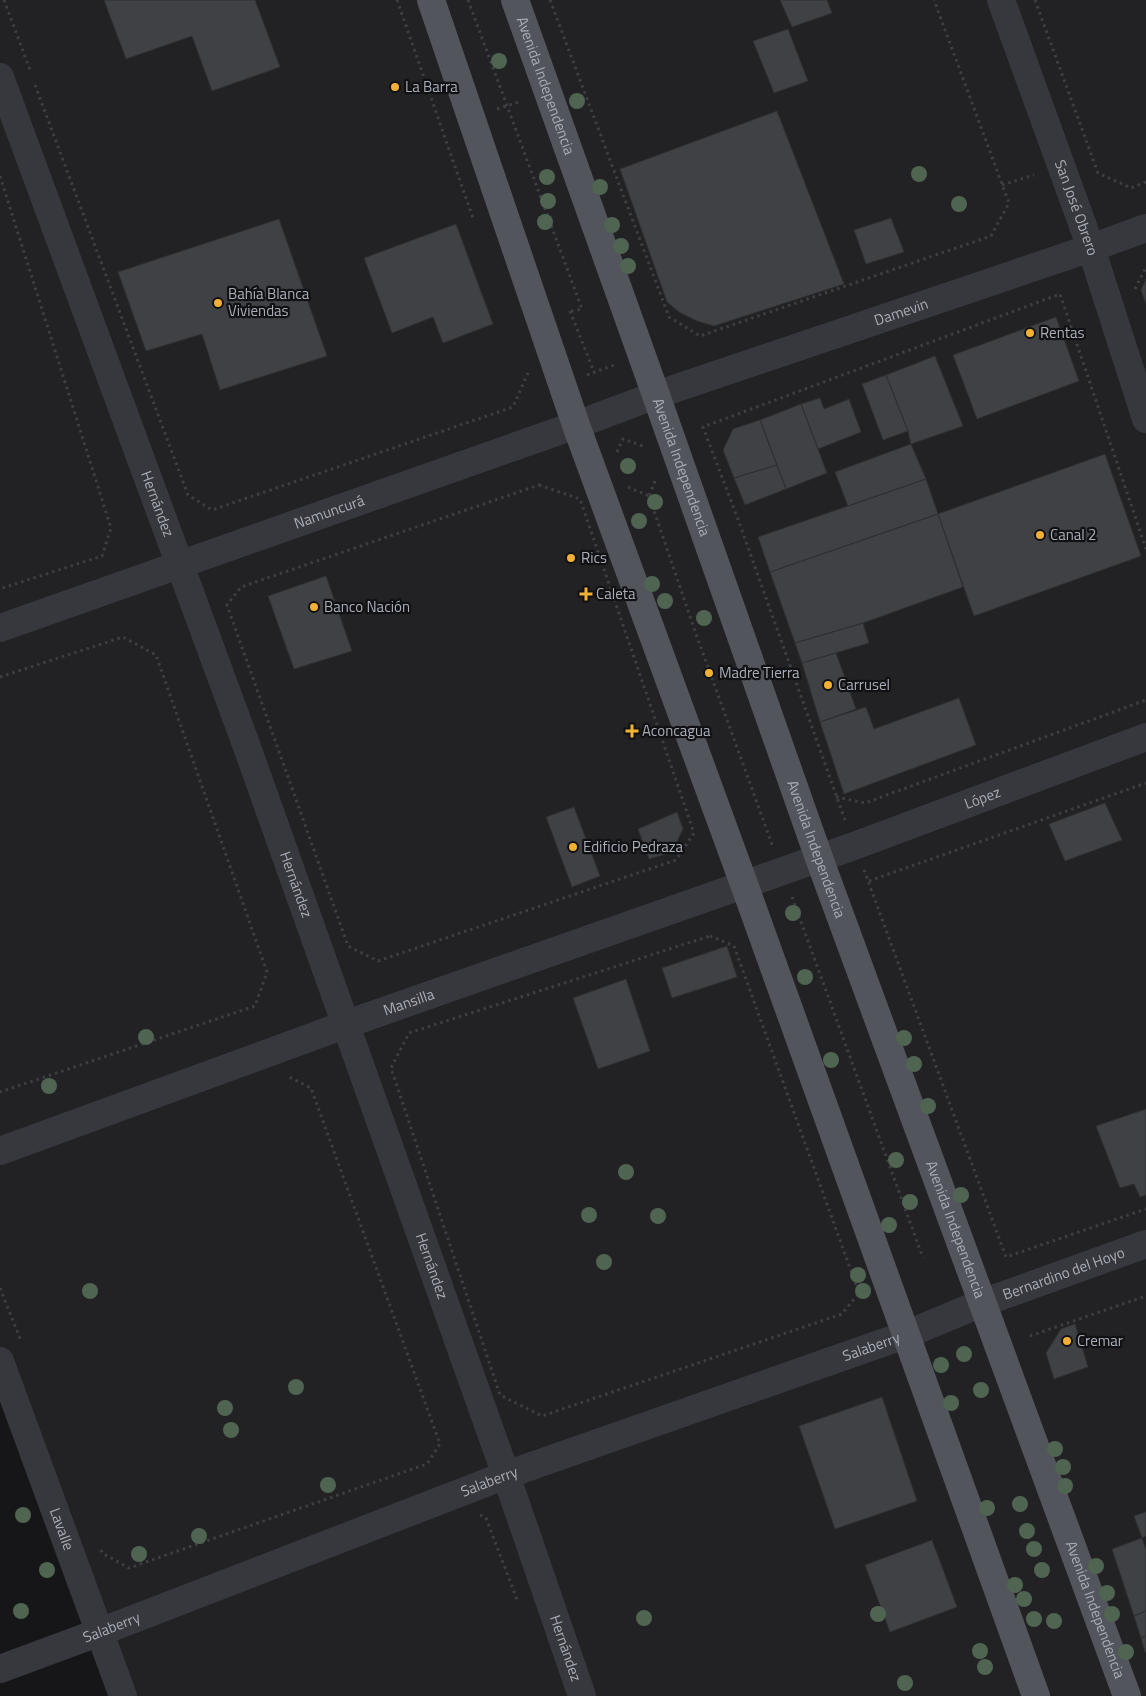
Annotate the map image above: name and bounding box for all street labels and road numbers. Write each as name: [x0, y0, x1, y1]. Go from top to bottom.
street label: Avenida Independencia: [511, 13, 581, 158]
street label: San José Obrero: [1049, 156, 1105, 259]
street label: Damevin: [871, 292, 931, 331]
street label: Avenida Independencia: [647, 395, 717, 540]
street label: Hernández: [135, 467, 181, 540]
street label: Namuncurá: [291, 488, 368, 535]
street label: Avenida Independencia: [781, 777, 852, 922]
street label: López: [961, 780, 1004, 815]
street label: Hernández: [274, 848, 319, 921]
street label: Mansilla: [380, 982, 438, 1021]
street label: Avenida Independencia: [920, 1157, 992, 1302]
street label: Hernández: [410, 1230, 455, 1302]
street label: Bernardino del Hoyo: [999, 1241, 1128, 1306]
street label: Salaberry: [839, 1326, 903, 1367]
street label: Salaberry: [457, 1460, 521, 1503]
street label: Lavalle: [44, 1504, 81, 1553]
street label: Avenida Independencia: [1060, 1537, 1132, 1682]
street label: Salaberry: [79, 1606, 143, 1648]
street label: Hernández: [544, 1612, 588, 1685]

